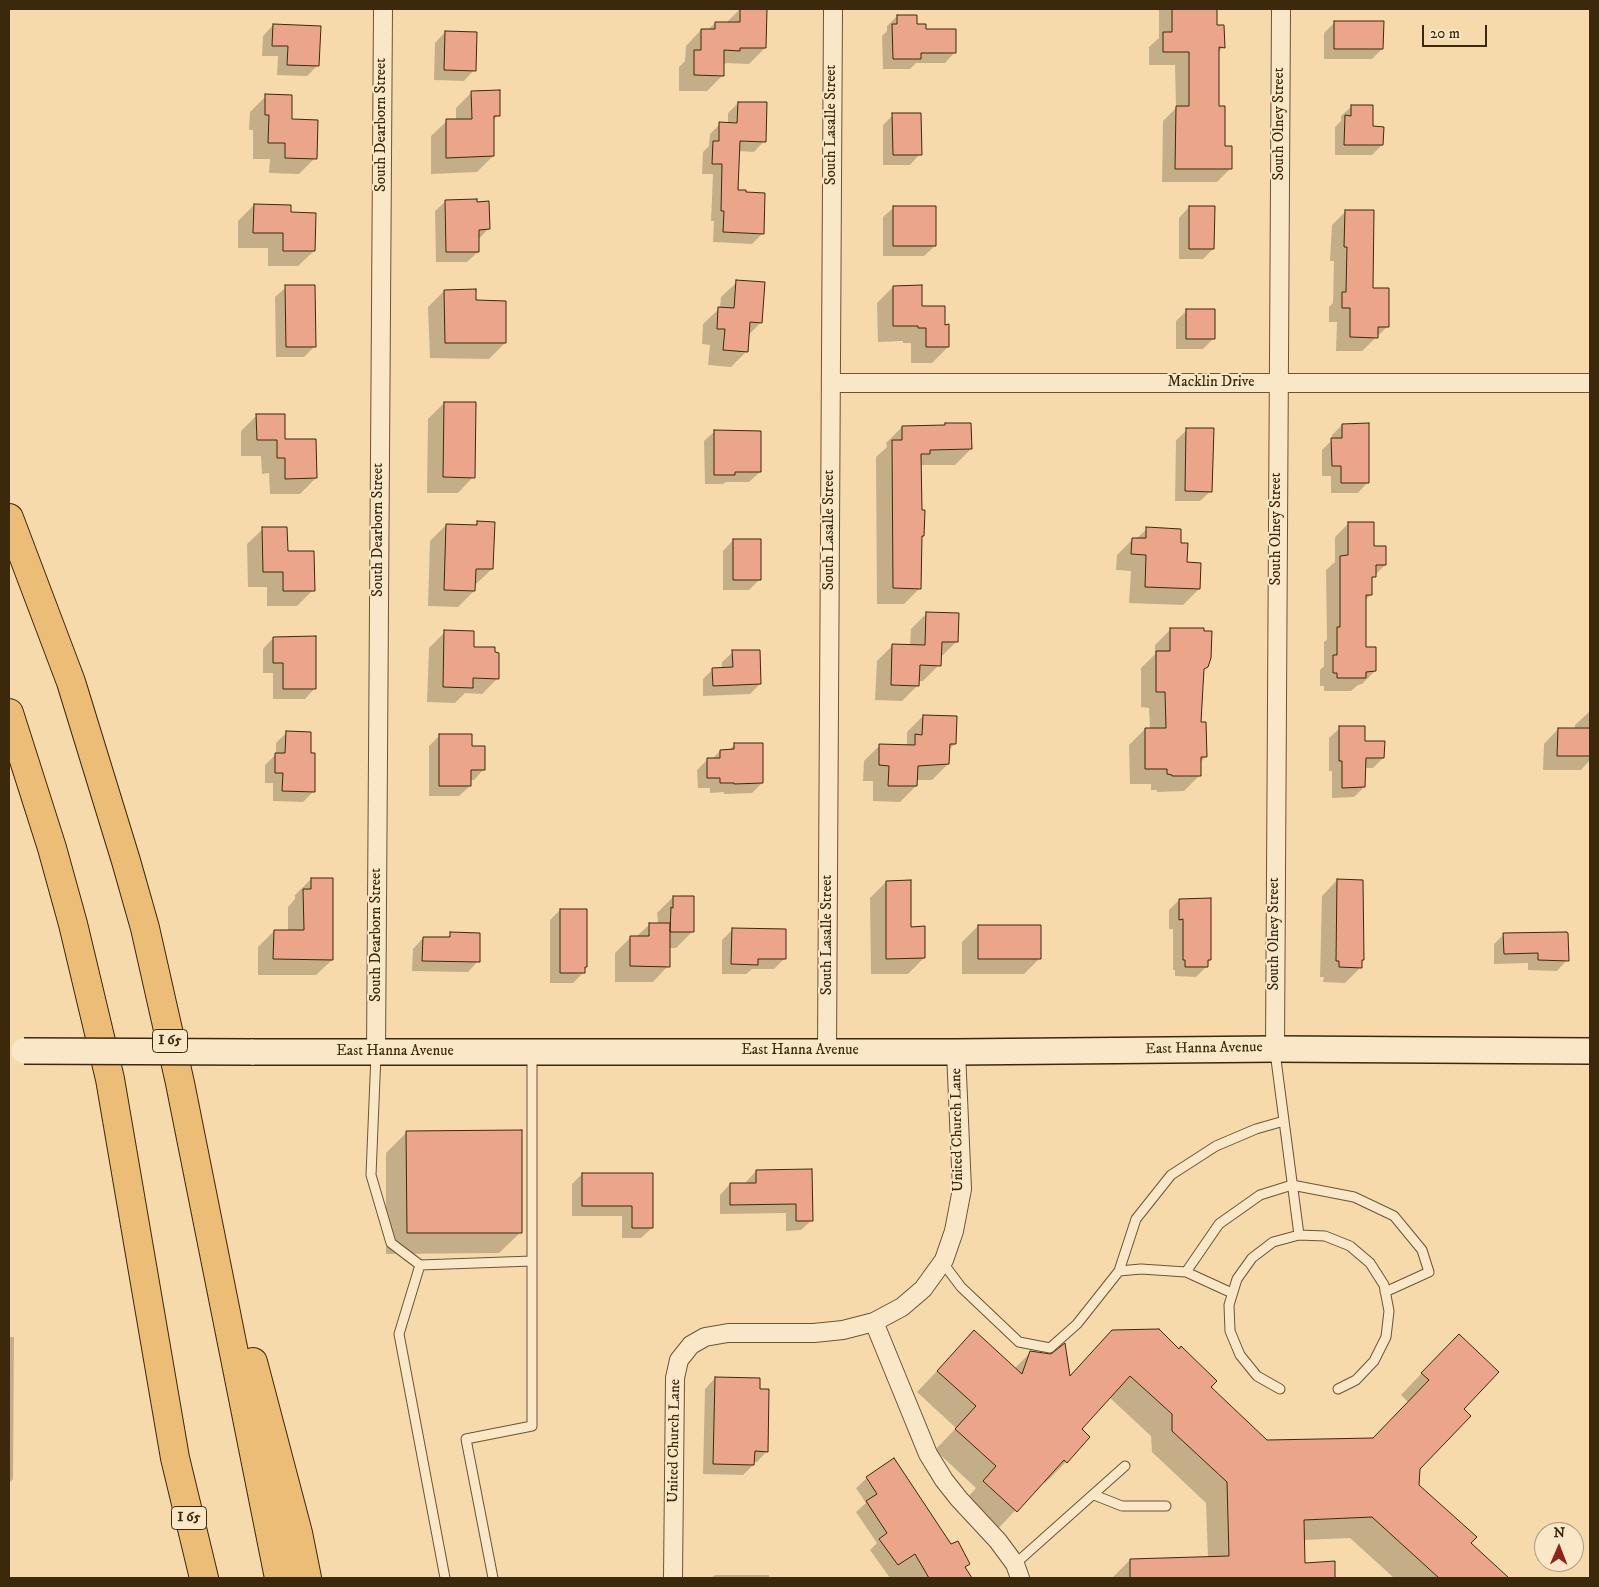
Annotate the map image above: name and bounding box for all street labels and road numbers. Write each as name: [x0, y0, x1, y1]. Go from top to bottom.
street label: South Dearborn Street: [373, 58, 391, 192]
street label: South Lasalle Street: [823, 65, 841, 185]
street label: South Olney Street: [1271, 67, 1289, 181]
street label: Macklin Drive: [1168, 374, 1254, 392]
street label: South Dearborn Street: [370, 463, 388, 597]
street label: South Lasalle Street: [821, 470, 839, 590]
street label: South Olney Street: [1268, 472, 1286, 586]
street label: South Dearborn Street: [368, 868, 386, 1002]
street label: South Lasalle Street: [819, 875, 837, 995]
street label: South Olney Street: [1266, 877, 1284, 991]
road number: I 65: [152, 1030, 188, 1052]
street label: East Hanna Avenue: [1145, 1039, 1263, 1059]
street label: East Hanna Avenue: [741, 1042, 859, 1060]
street label: East Hanna Avenue: [336, 1043, 454, 1061]
street label: United Church Lane: [948, 1068, 968, 1192]
street label: United Church Lane: [665, 1379, 685, 1503]
road number: I 65: [172, 1506, 206, 1530]

